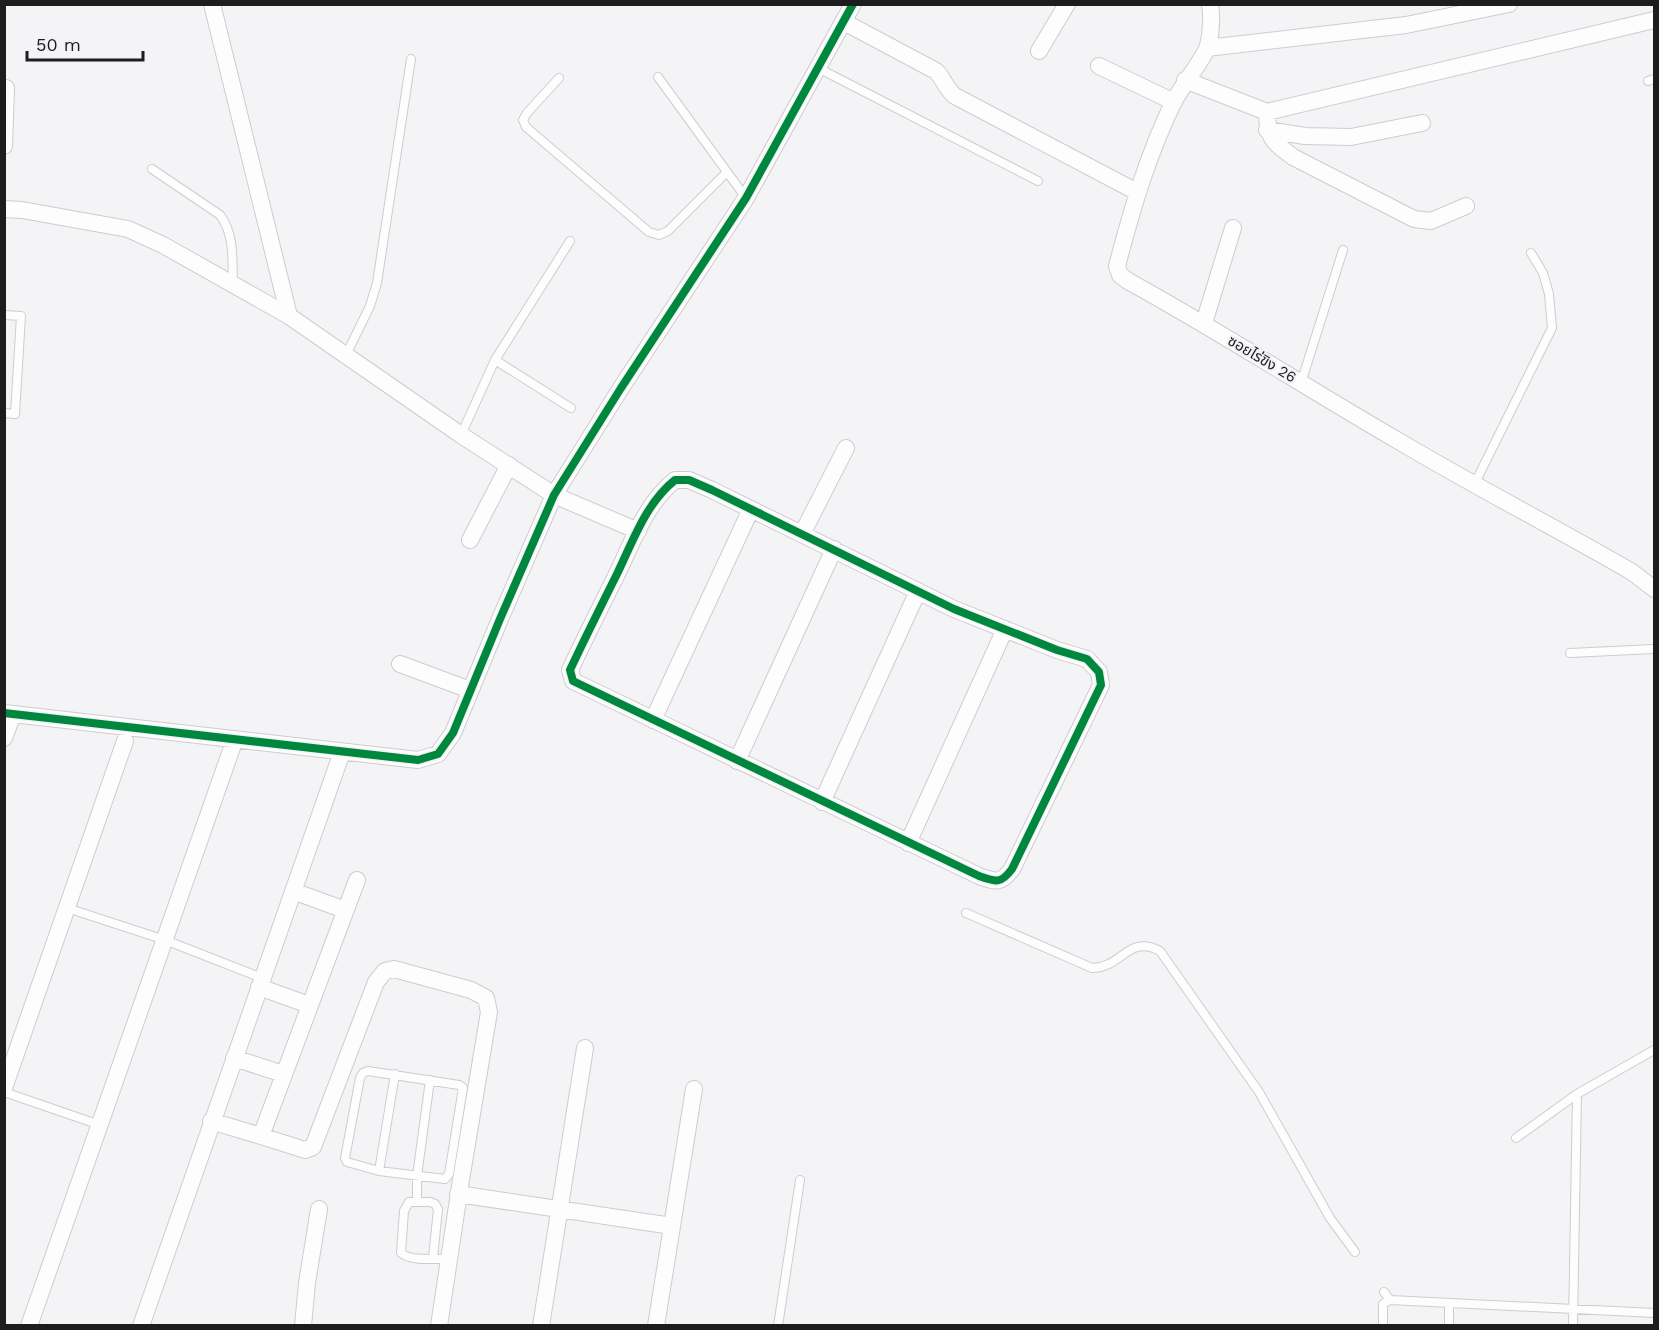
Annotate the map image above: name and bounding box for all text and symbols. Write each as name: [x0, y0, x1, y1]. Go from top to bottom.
scale bar: [27, 24, 142, 62]
text: 50 m: [36, 34, 81, 55]
street label: ซอยไร่ขิง 26: [1224, 331, 1300, 387]

